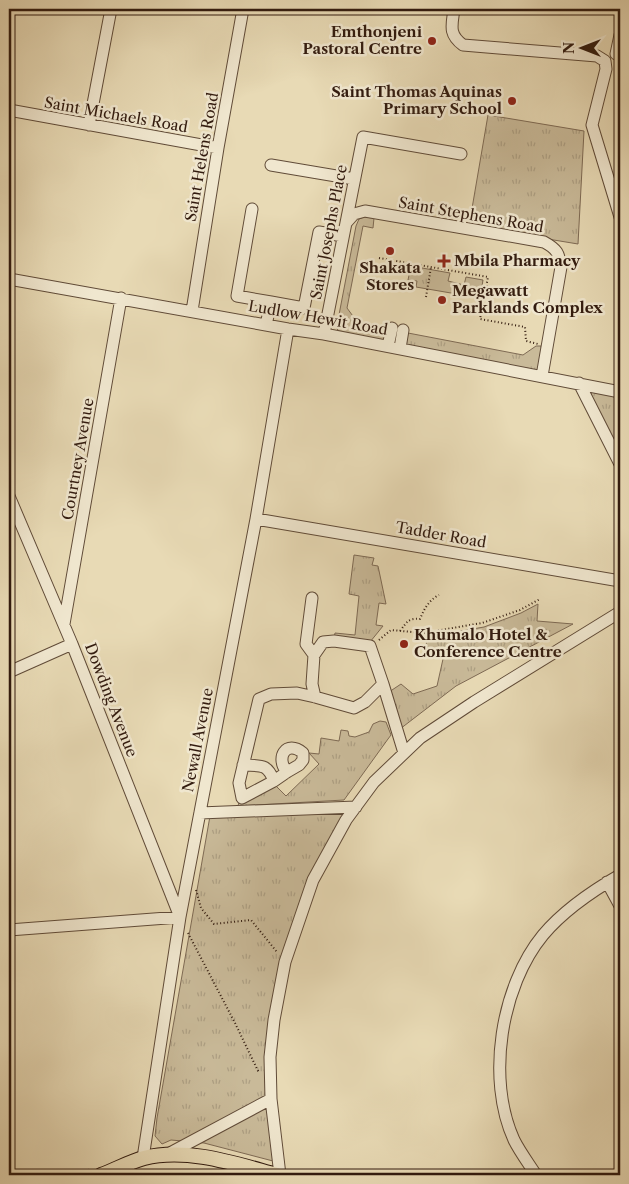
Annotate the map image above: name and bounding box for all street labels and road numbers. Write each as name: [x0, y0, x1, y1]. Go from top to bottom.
street label: Saint Helens Road: [181, 91, 222, 223]
street label: Saint Michaels Road: [43, 93, 189, 136]
street label: Saint Josephs Place: [306, 163, 351, 301]
street label: Saint Stephens Road: [397, 192, 545, 237]
street label: Ludlow Hewit Road: [247, 296, 389, 339]
street label: Courtney Avenue: [57, 396, 98, 521]
street label: Tadder Road: [394, 517, 488, 552]
street label: Dowding Avenue: [81, 640, 142, 760]
street label: Newall Avenue: [178, 686, 217, 794]

